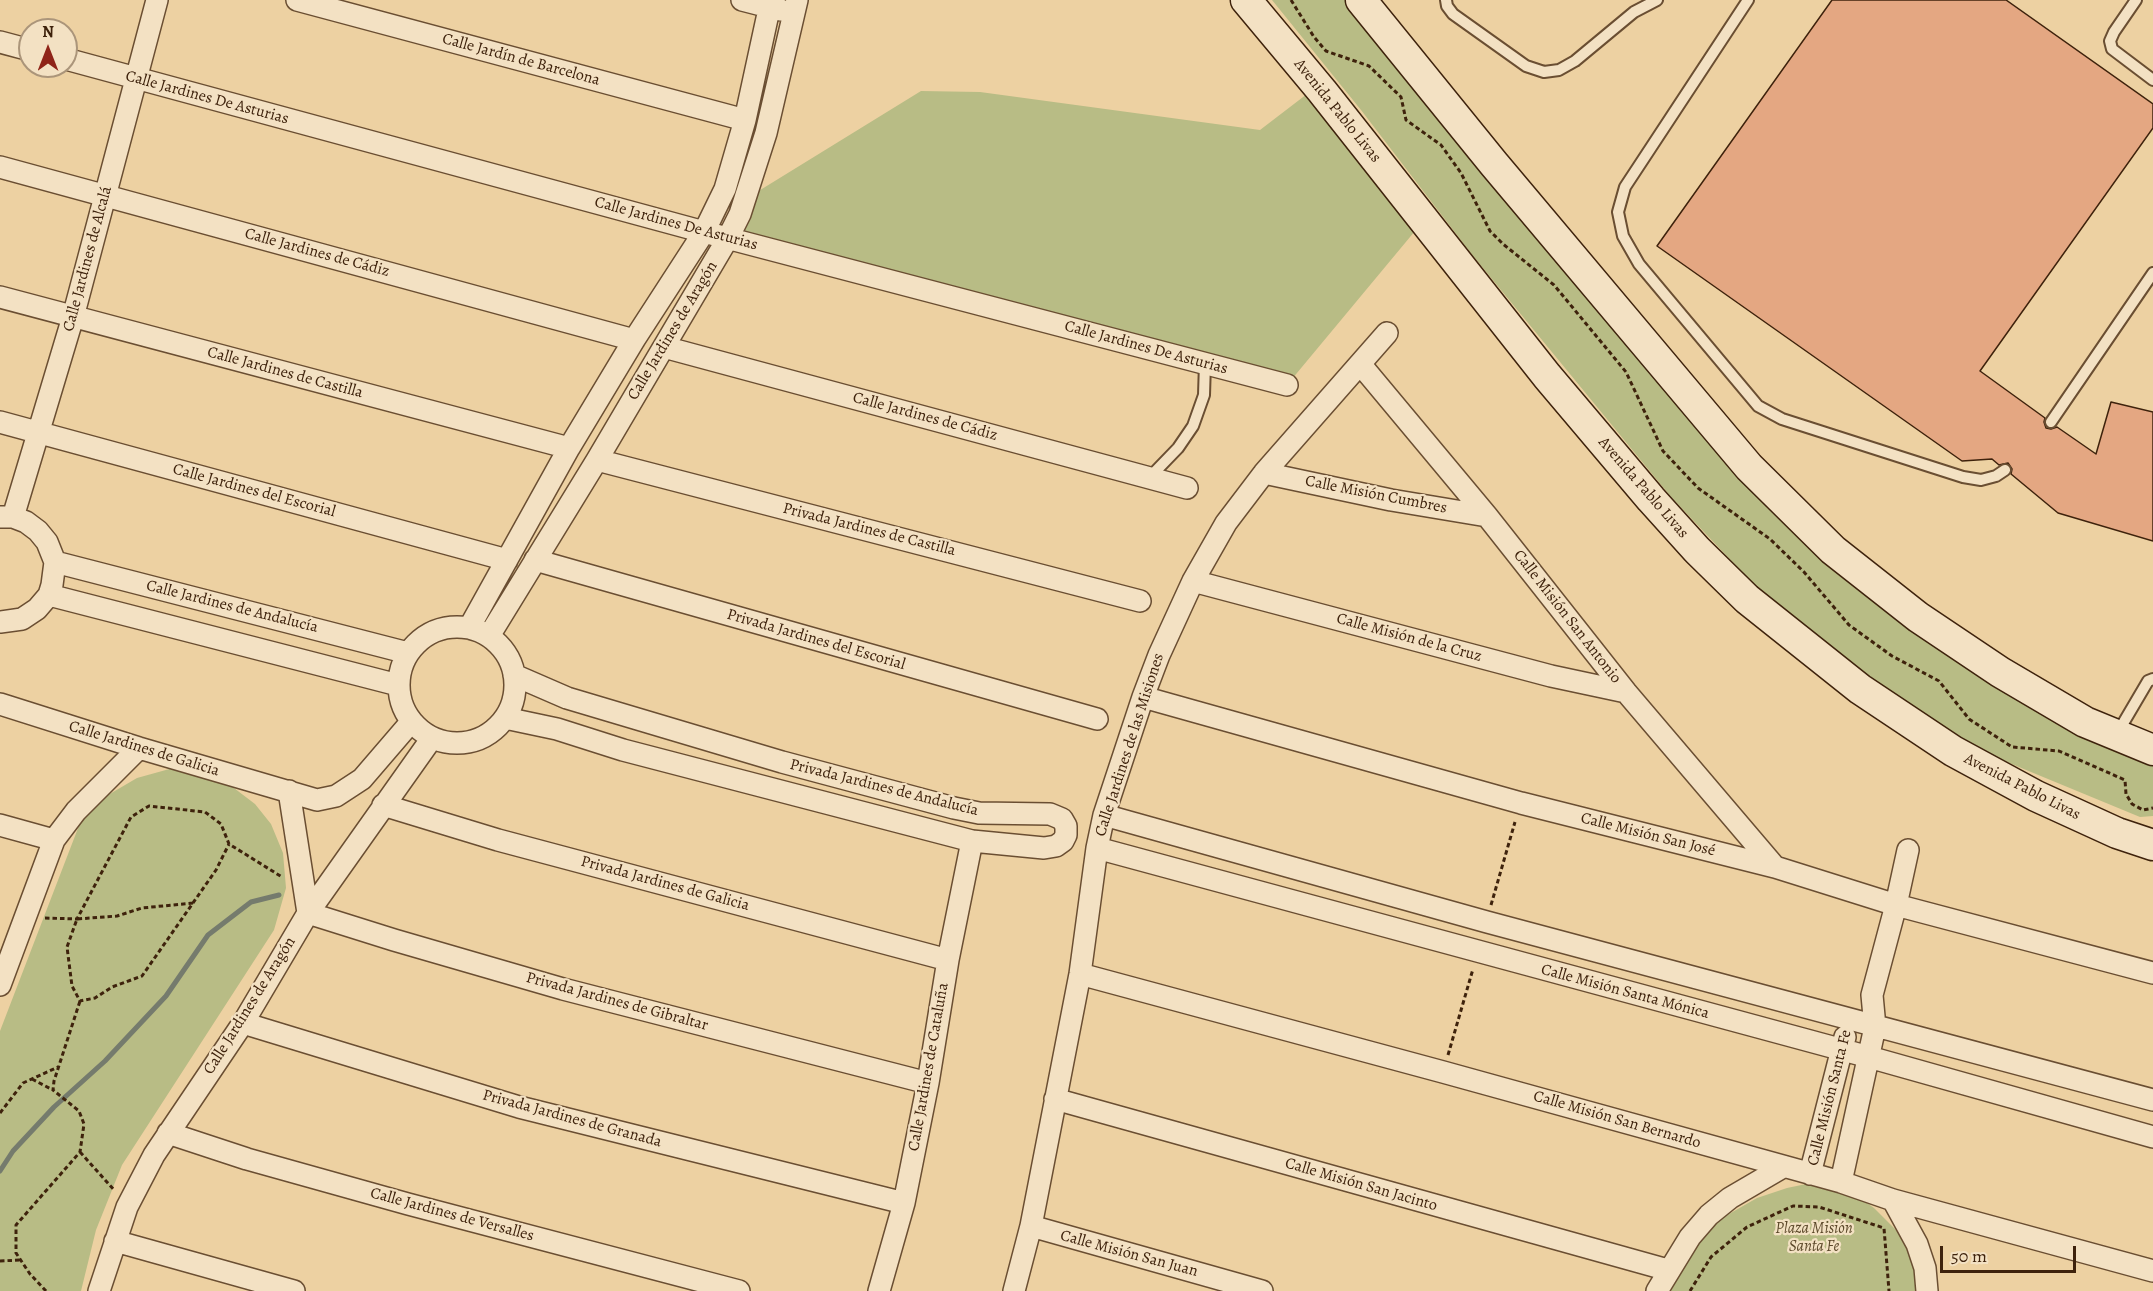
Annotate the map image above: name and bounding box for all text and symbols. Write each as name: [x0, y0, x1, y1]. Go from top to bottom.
north arrow: [18, 18, 78, 78]
text: N: [42, 21, 54, 43]
street label: Calle Jardín de Barcelona: [440, 30, 602, 90]
street label: Avenida Pablo Livas: [1289, 55, 1385, 167]
street label: Calle Jardines De Asturias: [123, 67, 291, 129]
street label: Calle Jardines de Alcalá: [59, 184, 117, 334]
street label: Calle Jardines De Asturias: [592, 193, 760, 255]
street label: Calle Jardines de Cádiz: [242, 224, 392, 282]
street label: Calle Jardines de Aragón: [624, 258, 722, 404]
street label: Calle Jardines De Asturias: [1062, 317, 1230, 379]
street label: Calle Jardines de Castilla: [205, 343, 365, 403]
street label: Calle Jardines de Cádiz: [850, 388, 1000, 446]
street label: Avenida Pablo Livas: [1594, 433, 1692, 543]
street label: Calle Jardines del Escorial: [171, 460, 337, 522]
street label: Calle Misión Cumbres: [1303, 472, 1449, 518]
street label: Privada Jardines de Castilla: [781, 499, 957, 561]
street label: Calle Misión San Antonio: [1509, 546, 1625, 688]
street label: Calle Jardines de Andalucía: [144, 576, 320, 638]
street label: Privada Jardines del Escorial: [724, 605, 908, 675]
street label: Calle Misión de la Cruz: [1334, 609, 1484, 667]
street label: Calle Jardines de las Misiones: [1091, 651, 1169, 839]
street label: Calle Jardines de Galicia: [66, 717, 222, 781]
street label: Avenida Pablo Livas: [1961, 749, 2083, 825]
street label: Privada Jardines de Andalucía: [788, 755, 980, 821]
street label: Calle Misión San José: [1579, 809, 1717, 861]
street label: Privada Jardines de Galicia: [579, 852, 751, 916]
street label: Calle Jardines de Aragón: [200, 934, 300, 1078]
street label: Calle Misión Santa Mónica: [1539, 960, 1711, 1024]
street label: Privada Jardines de Gibraltar: [524, 968, 710, 1036]
street label: Calle Jardines de Cataluña: [905, 981, 953, 1153]
street label: Calle Misión Santa Fe: [1804, 1028, 1856, 1168]
street label: Privada Jardines de Granada: [480, 1086, 664, 1152]
street label: Calle Misión San Bernardo: [1531, 1087, 1703, 1153]
street label: Calle Misión San Jacinto: [1283, 1154, 1439, 1216]
street label: Calle Jardines de Versalles: [368, 1184, 536, 1246]
park label: Plaza Misión Santa Fe: [1775, 1219, 1853, 1257]
street label: Calle Misión San Juan: [1058, 1226, 1200, 1282]
scale bar: [1943, 1234, 2080, 1272]
text: 50 m: [1951, 1244, 1987, 1268]

